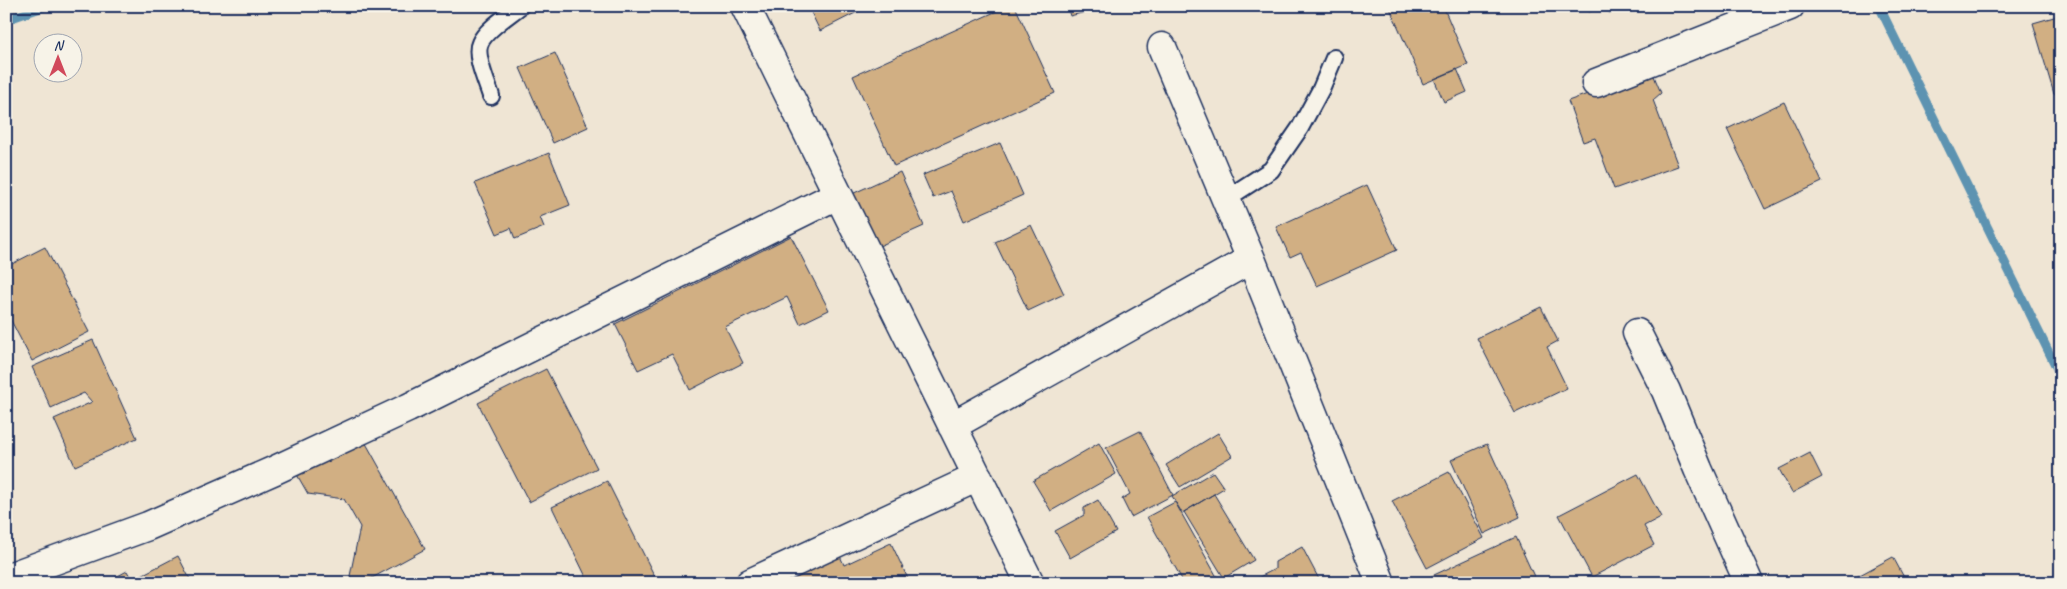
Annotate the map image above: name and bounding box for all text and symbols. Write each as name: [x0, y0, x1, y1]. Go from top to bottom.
north arrow: [32, 32, 82, 82]
text: N: [54, 37, 65, 54]

